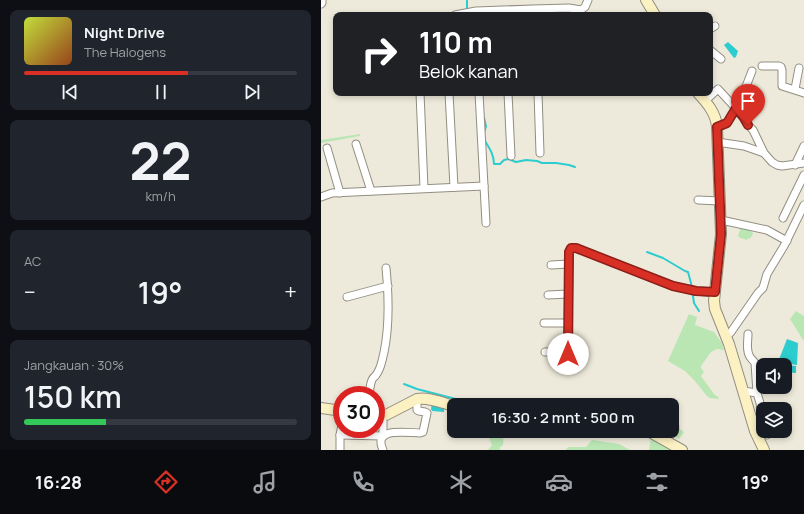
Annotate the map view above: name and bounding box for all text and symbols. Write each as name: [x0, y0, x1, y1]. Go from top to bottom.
text: Night Drive: [84, 22, 165, 43]
text: 110 m: [419, 23, 493, 61]
icon: right: [353, 28, 405, 80]
text: The Halogens: [84, 43, 166, 61]
text: Belok kanan: [419, 59, 518, 83]
icon: previous: [59, 81, 81, 103]
icon: pause: [150, 81, 172, 103]
icon: next: [241, 81, 263, 103]
pin: [731, 84, 765, 125]
icon: arrive: [737, 90, 759, 112]
text: 22: [130, 125, 191, 196]
text: km/h: [145, 187, 176, 205]
text: AC: [24, 252, 41, 270]
text: 19°: [138, 272, 183, 313]
text: −: [24, 277, 36, 307]
text: +: [284, 277, 297, 307]
position arrow: [547, 333, 589, 375]
text: Jangkauan · 30%: [24, 356, 124, 374]
map controls: [756, 358, 792, 438]
button: sound: [756, 358, 792, 394]
text: 150 km: [24, 376, 122, 417]
speed limit sign: 30: [333, 386, 385, 438]
button: layers: [756, 402, 792, 438]
text: 16:30 · 2 mnt · 500 m: [491, 407, 635, 428]
icon: directions: [152, 468, 180, 496]
icon: music: [251, 468, 279, 496]
icon: phone: [349, 468, 377, 496]
icon: climate: [447, 468, 475, 496]
icon: car: [545, 468, 573, 496]
icon: filters: [643, 468, 671, 496]
text: 16:28: [35, 470, 82, 494]
text: 19°: [742, 470, 769, 494]

